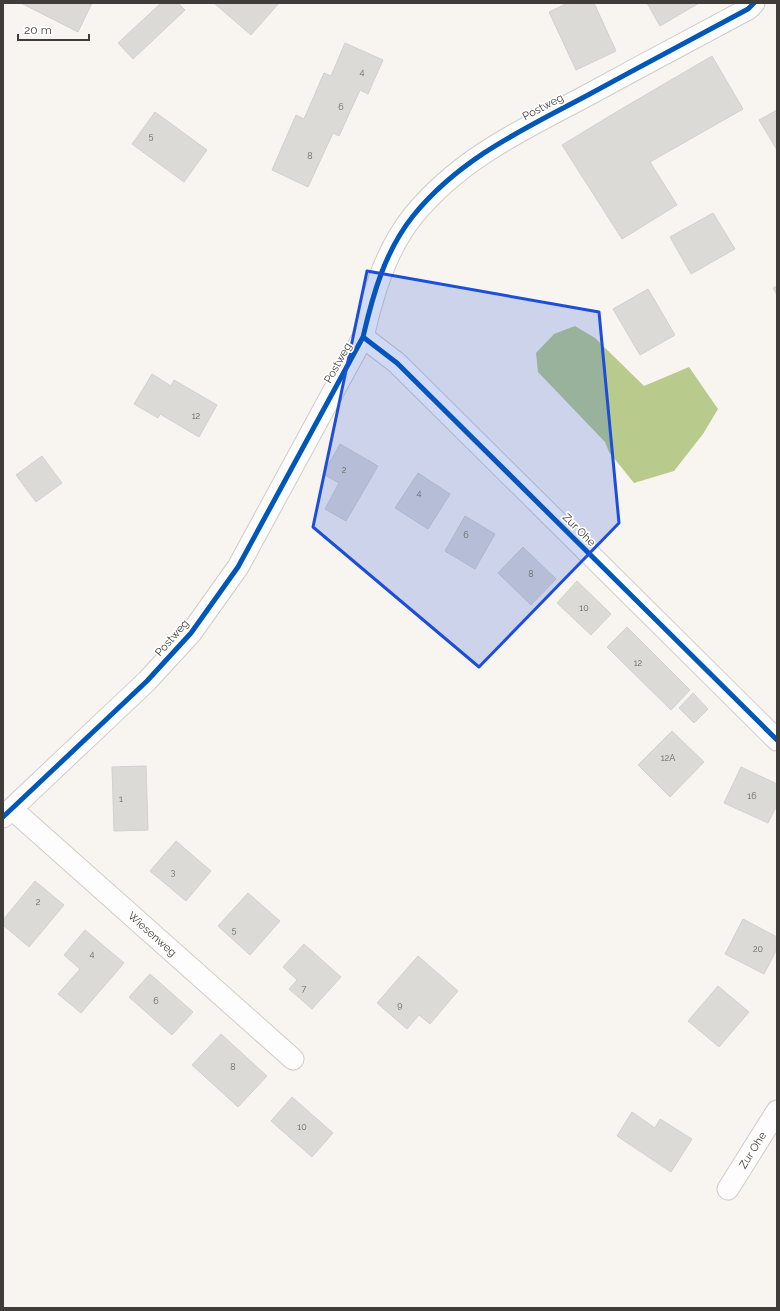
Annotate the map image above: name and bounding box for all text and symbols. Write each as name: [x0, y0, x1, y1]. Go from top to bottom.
scale bar: [18, 16, 89, 42]
text: 20 m: [24, 23, 52, 37]
house number: 4: [360, 67, 365, 77]
street label: Postweg: [520, 91, 566, 123]
house number: 6: [338, 102, 344, 112]
house number: 5: [149, 131, 154, 141]
house number: 8: [307, 151, 313, 161]
street label: Postweg: [322, 340, 354, 386]
house number: 12: [192, 411, 201, 421]
house number: 2: [342, 465, 347, 475]
house number: 4: [417, 488, 422, 498]
street label: Zur Ohe: [560, 511, 598, 549]
house number: 6: [463, 530, 469, 540]
house number: 8: [528, 569, 534, 579]
house number: 10: [579, 603, 589, 613]
street label: Postweg: [153, 617, 191, 659]
house number: 12: [634, 658, 643, 668]
house number: 12A: [661, 753, 675, 763]
house number: 16: [747, 791, 757, 801]
house number: 1: [119, 794, 123, 804]
house number: 3: [171, 867, 176, 877]
house number: 2: [36, 897, 41, 907]
street label: Wiesenweg: [126, 909, 179, 959]
house number: 5: [232, 925, 237, 935]
house number: 20: [753, 944, 764, 954]
house number: 4: [90, 949, 95, 959]
house number: 7: [302, 984, 307, 994]
house number: 6: [153, 996, 159, 1006]
house number: 9: [397, 1000, 403, 1010]
house number: 8: [230, 1062, 236, 1072]
house number: 10: [297, 1122, 307, 1132]
street label: Zur Ohe: [736, 1129, 769, 1171]

